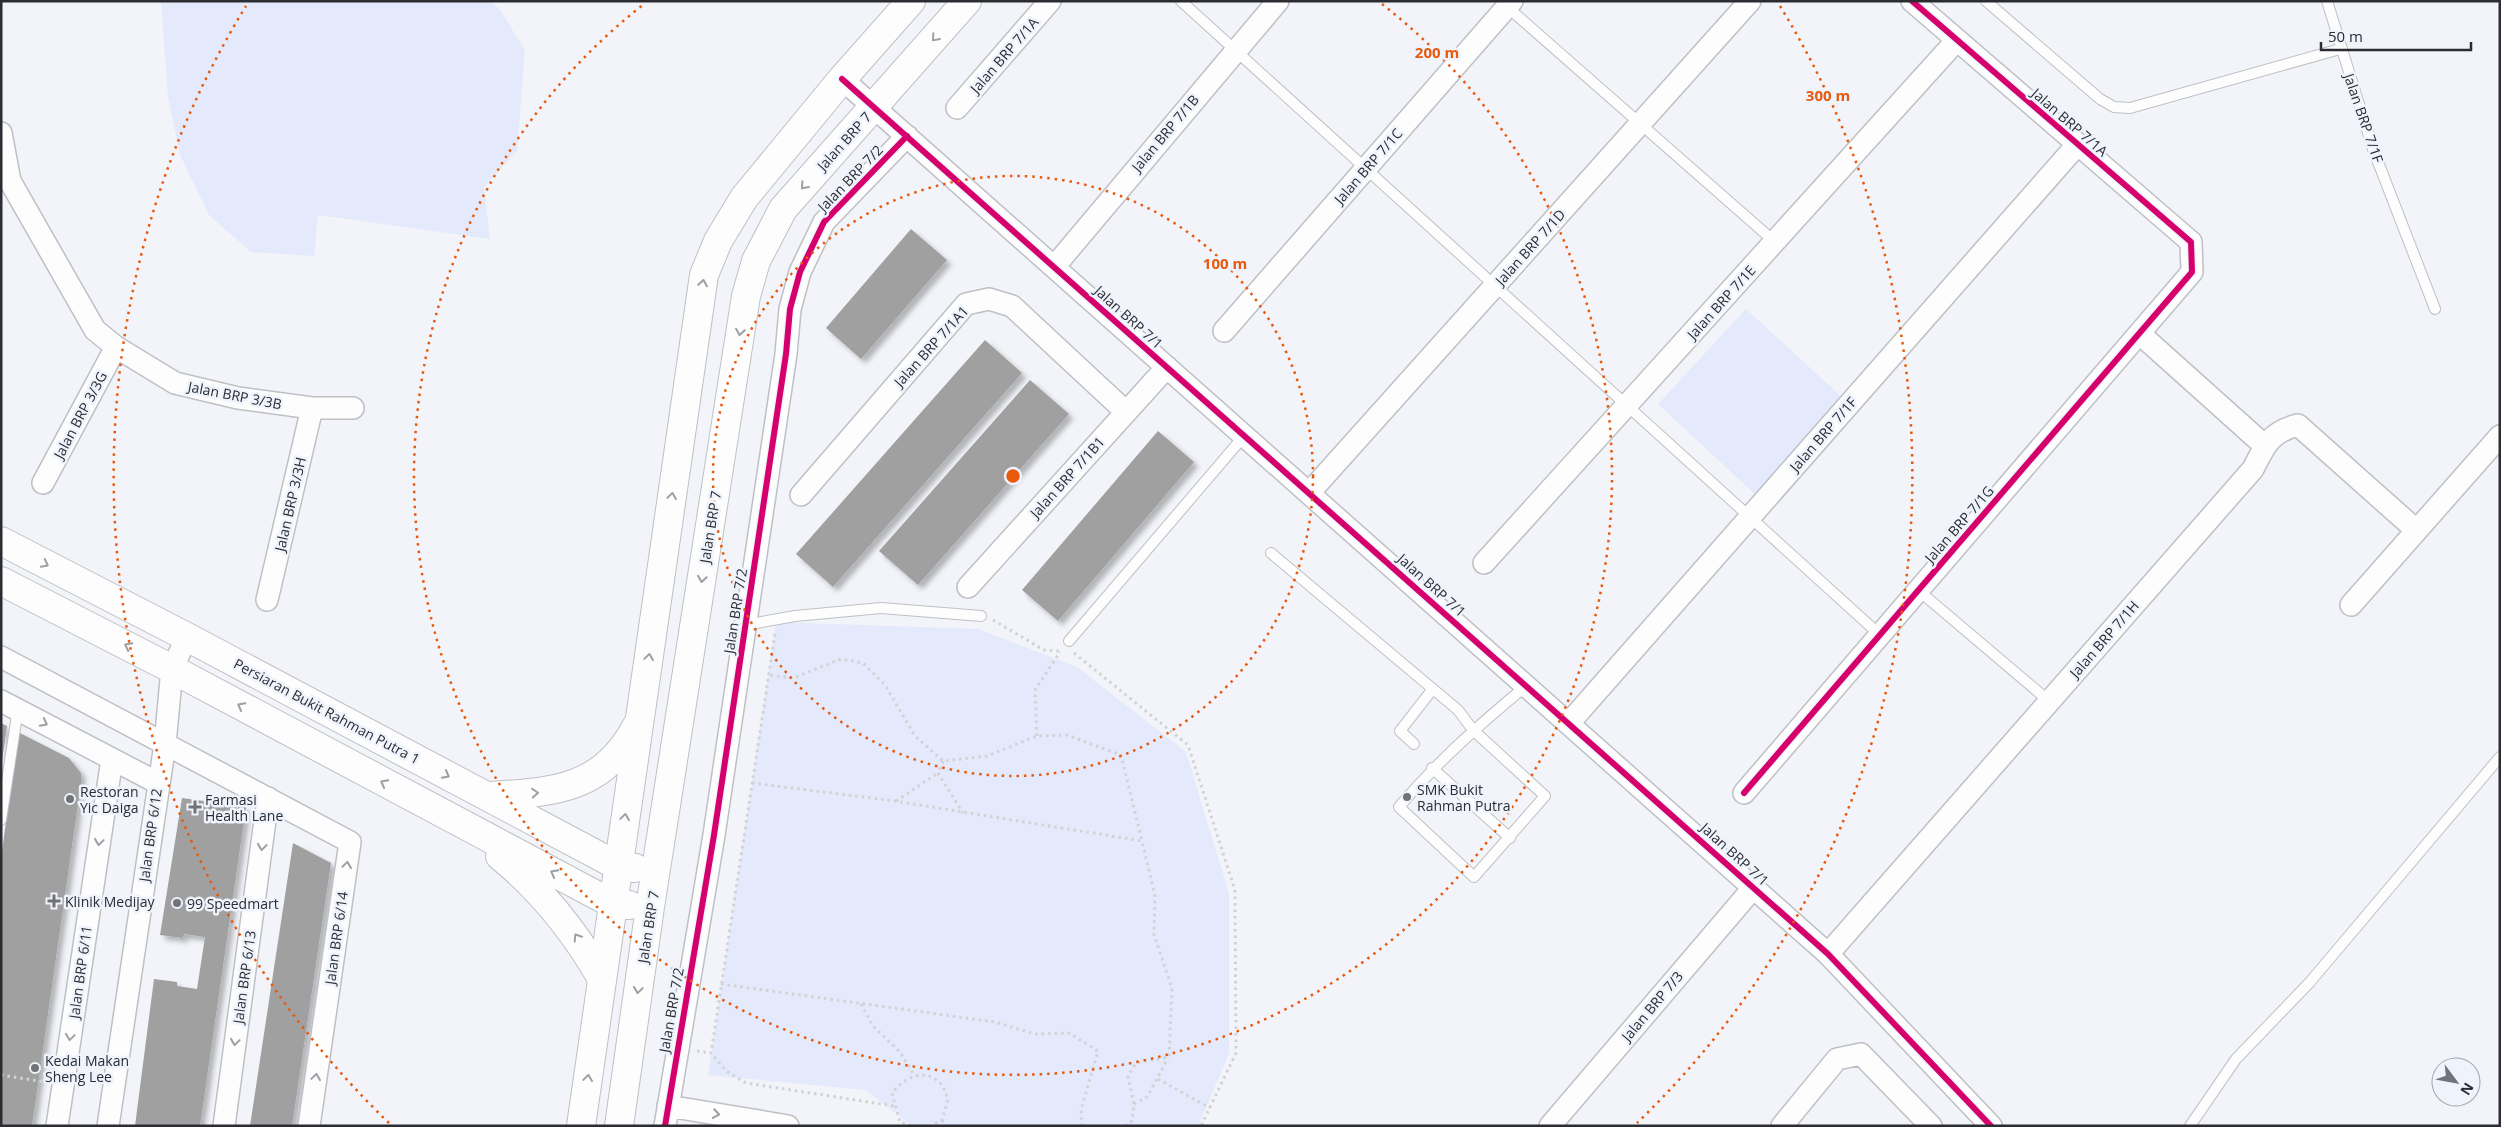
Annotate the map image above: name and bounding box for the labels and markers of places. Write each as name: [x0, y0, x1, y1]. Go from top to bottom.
centre of rings: [1004, 467, 1022, 485]
place label: SMK Bukit Rahman Putra: [1417, 780, 1510, 815]
place label: Restoran Yic Daiga: [80, 782, 139, 817]
place label: Farmasi Health Lane: [205, 790, 283, 825]
marker: SMK Bukit Rahman Putra: [1401, 791, 1413, 803]
marker: Restoran Yic Daiga: [64, 793, 76, 805]
marker: Farmasi Health Lane: [189, 801, 201, 813]
place label: Klinik Medijay: [65, 892, 156, 911]
marker: Klinik Medijay: [47, 894, 61, 908]
place label: 99 Speedmart: [187, 894, 279, 913]
marker: 99 Speedmart: [171, 897, 183, 909]
place label: Kedai Makan Sheng Lee: [45, 1051, 129, 1086]
marker: Kedai Makan Sheng Lee: [29, 1062, 41, 1074]

